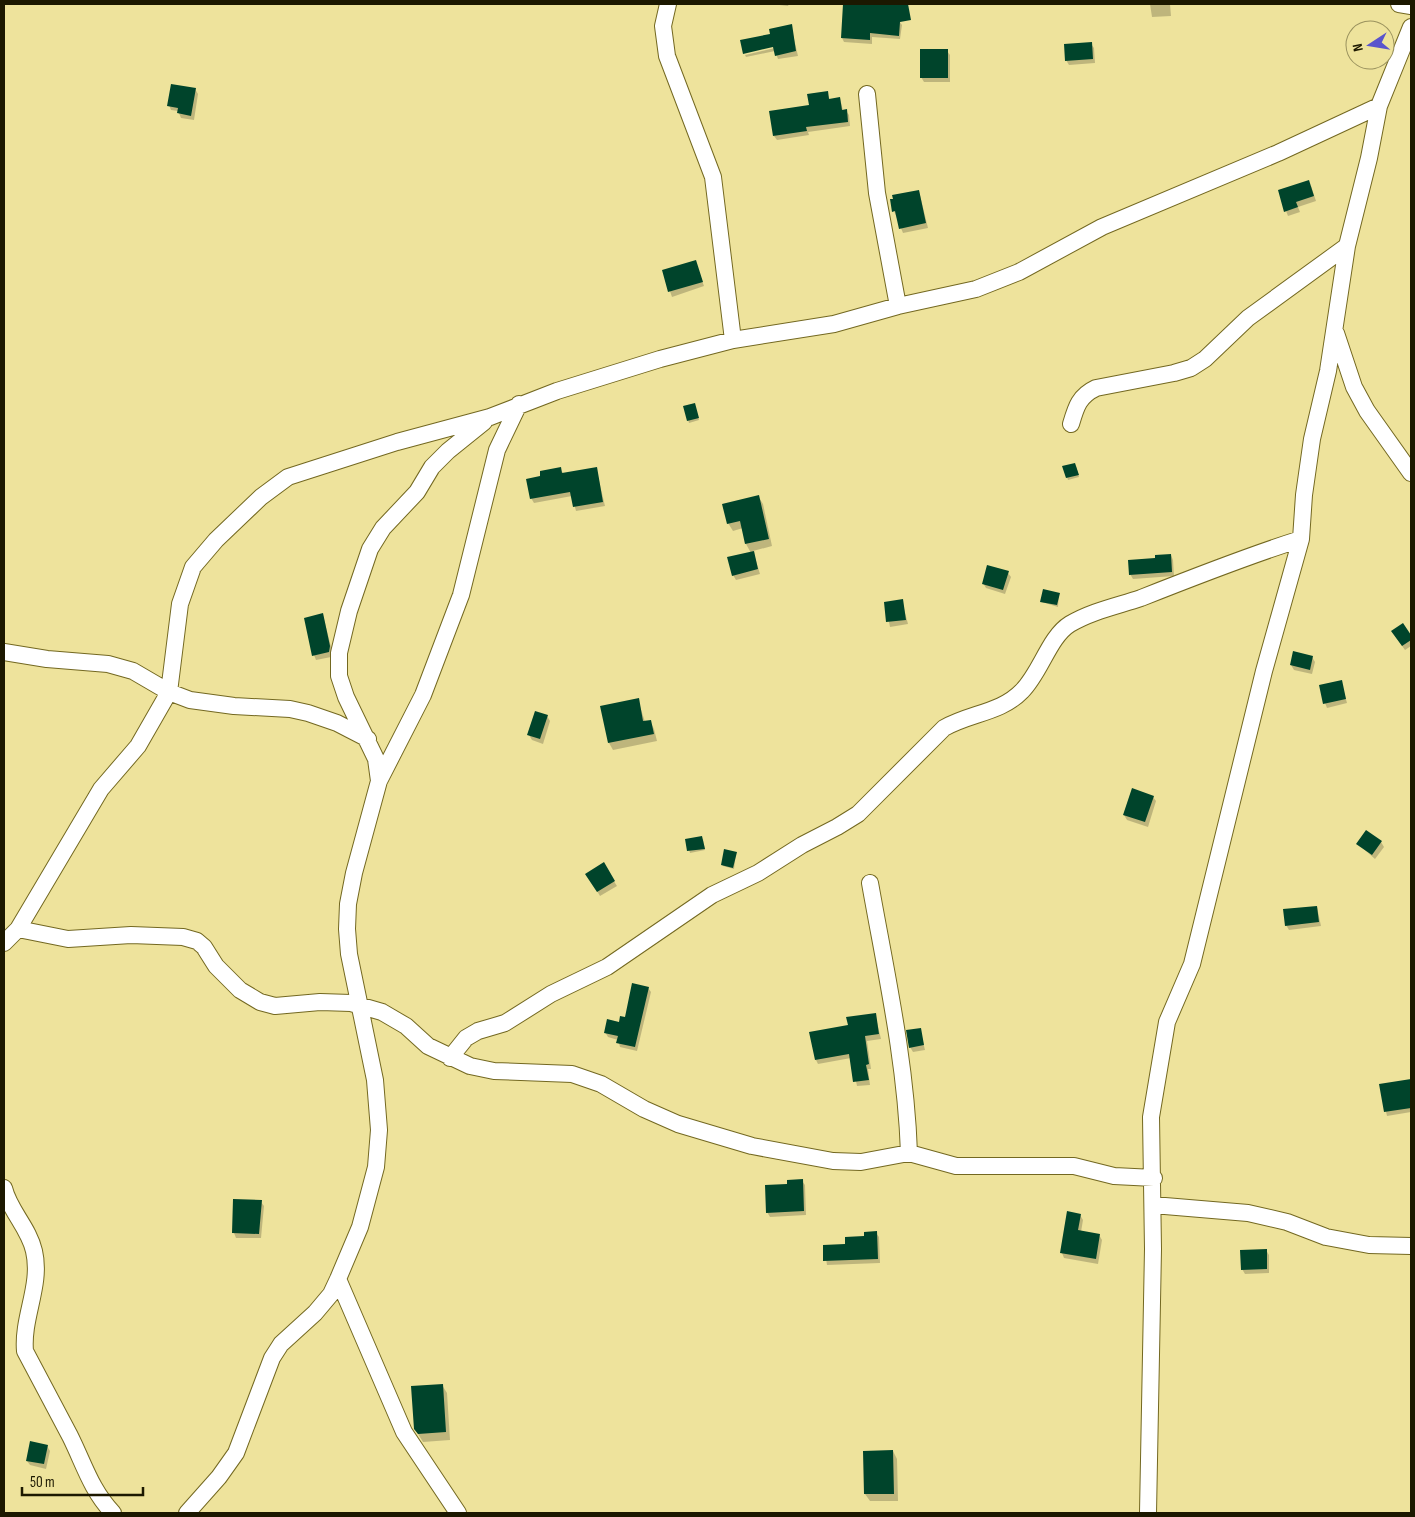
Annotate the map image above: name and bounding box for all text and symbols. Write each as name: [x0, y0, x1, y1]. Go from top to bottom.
north arrow: [1345, 20, 1395, 70]
text: N: [1349, 42, 1367, 53]
scale bar: [22, 1464, 144, 1496]
text: 50 m: [30, 1473, 55, 1492]

